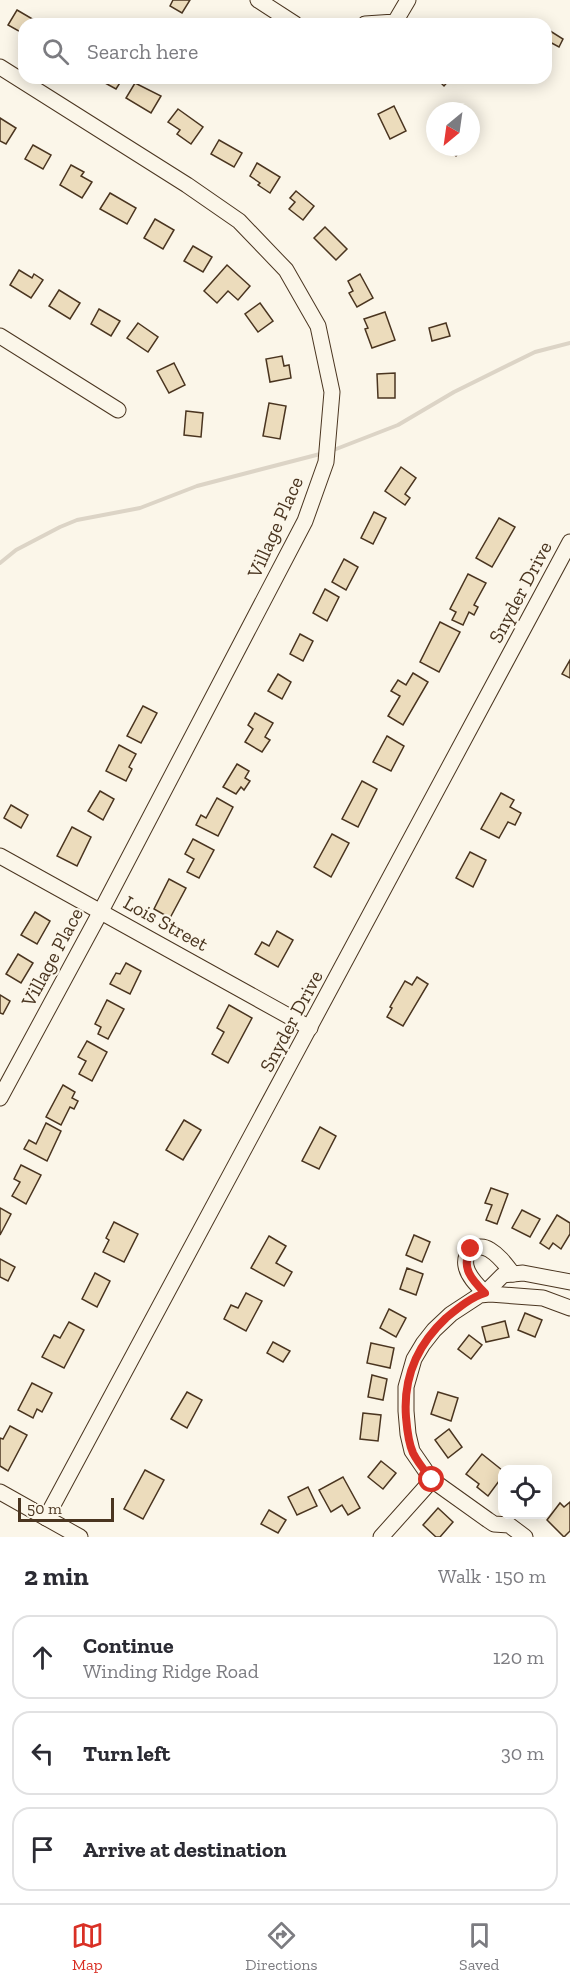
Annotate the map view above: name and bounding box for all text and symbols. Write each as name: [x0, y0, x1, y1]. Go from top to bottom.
search box: [18, 18, 552, 84]
icon: search: [39, 35, 72, 68]
text: Search here: [87, 38, 198, 65]
north arrow: [426, 102, 480, 156]
street label: Village Place: [242, 473, 308, 582]
street label: Snyder Drive: [483, 537, 557, 647]
street label: Lois Street: [120, 890, 213, 956]
street label: Village Place: [15, 903, 88, 1011]
street label: Snyder Drive: [254, 966, 328, 1076]
route end: [457, 1235, 483, 1261]
map controls: [498, 1465, 552, 1519]
button: locate: [498, 1465, 552, 1519]
route start: [418, 1466, 444, 1492]
scale bar: [18, 1495, 114, 1522]
text: 50 m: [27, 1499, 62, 1518]
text: 2 min: [24, 1560, 89, 1592]
text: Walk · 150 m: [438, 1564, 546, 1588]
text: Continue: [83, 1632, 174, 1659]
icon: ahead: [26, 1641, 59, 1674]
text: 120 m: [493, 1645, 544, 1669]
text: Winding Ridge Road: [83, 1659, 259, 1683]
icon: left: [26, 1737, 59, 1770]
text: Turn left: [83, 1740, 170, 1767]
text: 30 m: [501, 1741, 544, 1765]
icon: arrive: [26, 1833, 59, 1866]
text: Arrive at destination: [83, 1836, 286, 1863]
tab: Map: [71, 1919, 104, 1974]
tab: Directions: [245, 1919, 318, 1974]
tab: Saved: [459, 1919, 499, 1974]

